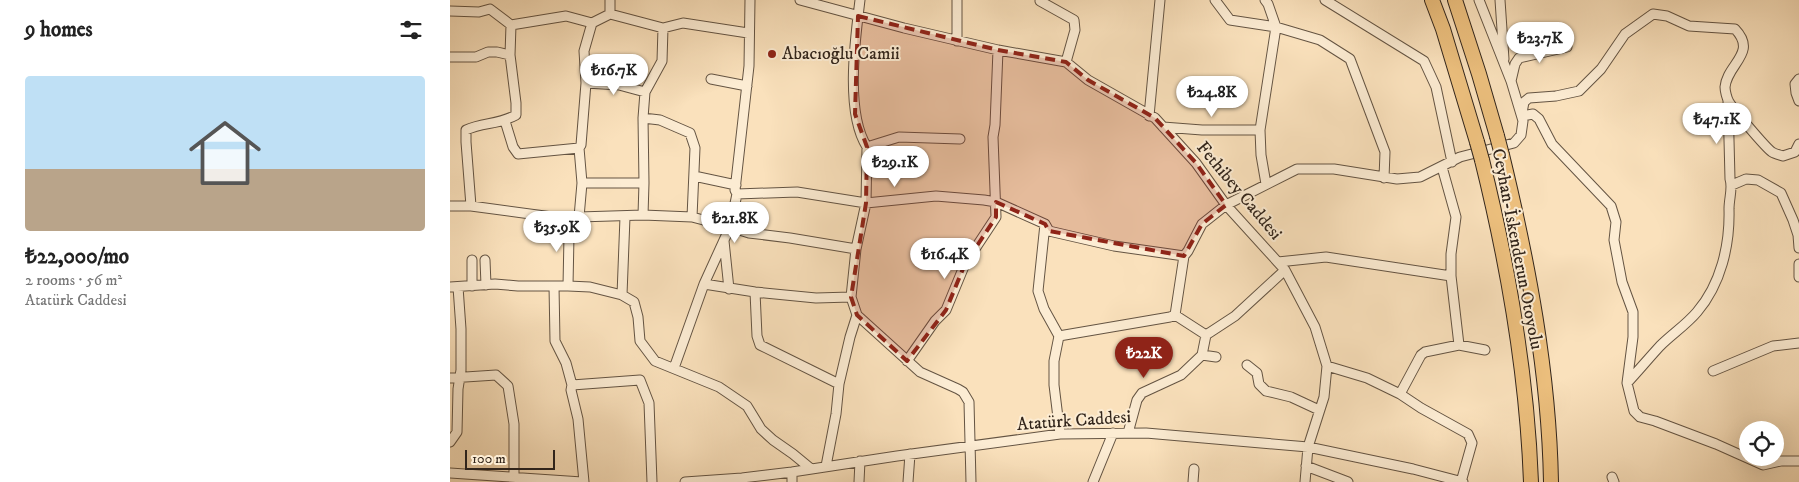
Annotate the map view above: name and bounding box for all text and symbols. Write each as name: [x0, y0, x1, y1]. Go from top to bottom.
icon: filters: [397, 16, 425, 44]
text: 9 homes: [25, 17, 93, 43]
pin: ₺23.7K: [1499, 22, 1581, 64]
text: ₺23.7K: [1517, 28, 1563, 48]
place label: Abacıoğlu Camii: [782, 43, 900, 65]
marker: Abacıoğlu Camii: [766, 48, 778, 60]
pin: ₺16.7K: [573, 54, 655, 96]
text: ₺16.7K: [591, 60, 637, 80]
pin: ₺24.8K: [1171, 76, 1253, 118]
text: ₺24.8K: [1187, 82, 1237, 102]
pin: ₺47.1K: [1676, 102, 1758, 145]
icon: home: [180, 108, 270, 198]
text: ₺47.1K: [1693, 109, 1741, 129]
street label: Fethibey Caddesi: [1191, 137, 1287, 245]
pin: ₺29.1K: [854, 146, 936, 188]
street label: Ceyhan-İskenderun Otoyolu: [1487, 146, 1548, 352]
text: ₺29.1K: [872, 152, 918, 172]
pin: ₺21.8K: [694, 202, 776, 244]
text: ₺21.8K: [712, 208, 758, 228]
pin: ₺35.9K: [516, 210, 598, 253]
text: ₺35.9K: [534, 217, 580, 237]
pin: ₺16.4K: [904, 238, 986, 280]
text: ₺22,000/mo: [25, 244, 129, 270]
text: ₺16.4K: [921, 244, 969, 264]
text: 2 rooms · 56 m²: [25, 270, 122, 290]
text: Atatürk Caddesi: [25, 290, 127, 310]
pin: ₺22K: [1114, 336, 1174, 379]
text: ₺22K: [1126, 343, 1162, 363]
street label: Atatürk Caddesi: [1016, 406, 1132, 436]
map controls: [1739, 421, 1784, 466]
button: locate: [1739, 421, 1784, 466]
scale bar: [465, 447, 555, 470]
text: 100 m: [472, 450, 506, 468]

